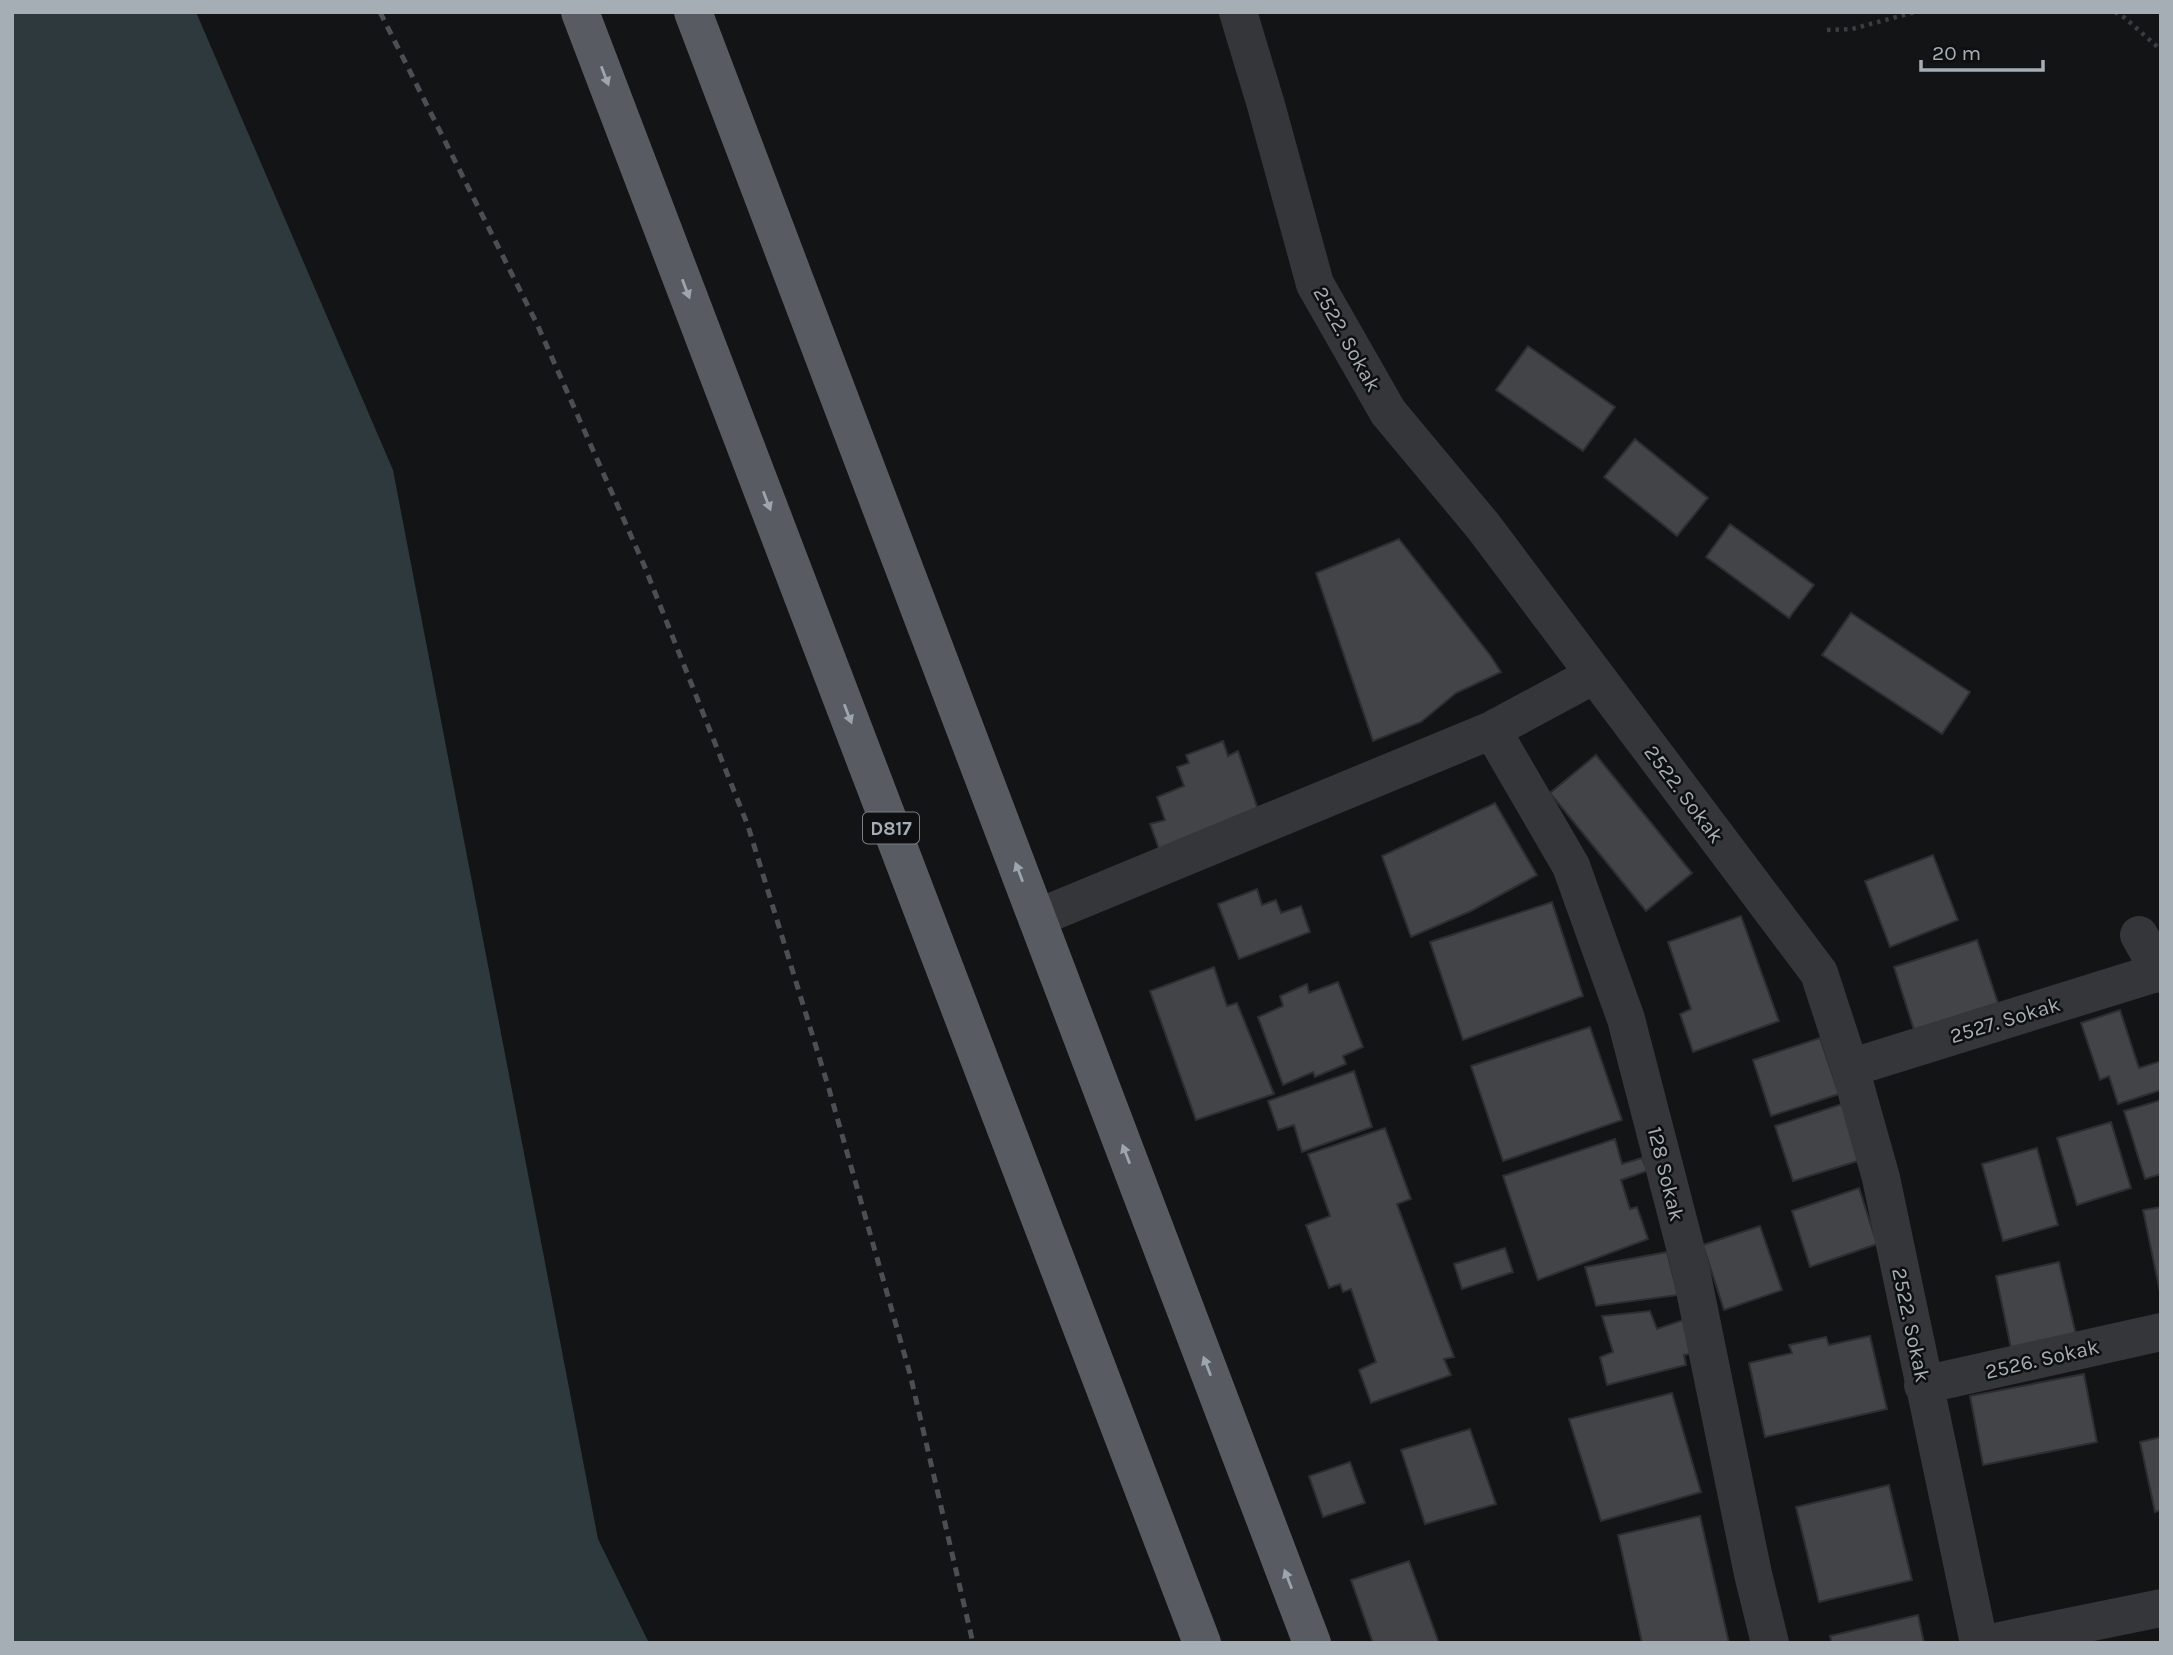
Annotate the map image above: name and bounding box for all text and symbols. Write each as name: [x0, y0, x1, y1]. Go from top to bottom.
scale bar: [1921, 28, 2044, 72]
text: 20 m: [1932, 41, 1981, 65]
one-way arrow: [599, 66, 610, 87]
one-way arrow: [680, 278, 691, 299]
street label: 2522. Sokak: [1308, 282, 1386, 396]
one-way arrow: [761, 491, 772, 512]
one-way arrow: [843, 703, 854, 724]
street label: 2522. Sokak: [1639, 740, 1729, 848]
road number: D817: [863, 813, 919, 844]
one-way arrow: [1014, 862, 1025, 883]
street label: 2527. Sokak: [1947, 992, 2063, 1048]
street label: 128 Sokak: [1643, 1124, 1689, 1224]
one-way arrow: [1121, 1143, 1132, 1164]
street label: 2522. Sokak: [1887, 1266, 1935, 1385]
street label: 2526. Sokak: [1983, 1334, 2102, 1384]
one-way arrow: [1201, 1356, 1212, 1377]
one-way arrow: [1282, 1568, 1293, 1589]

